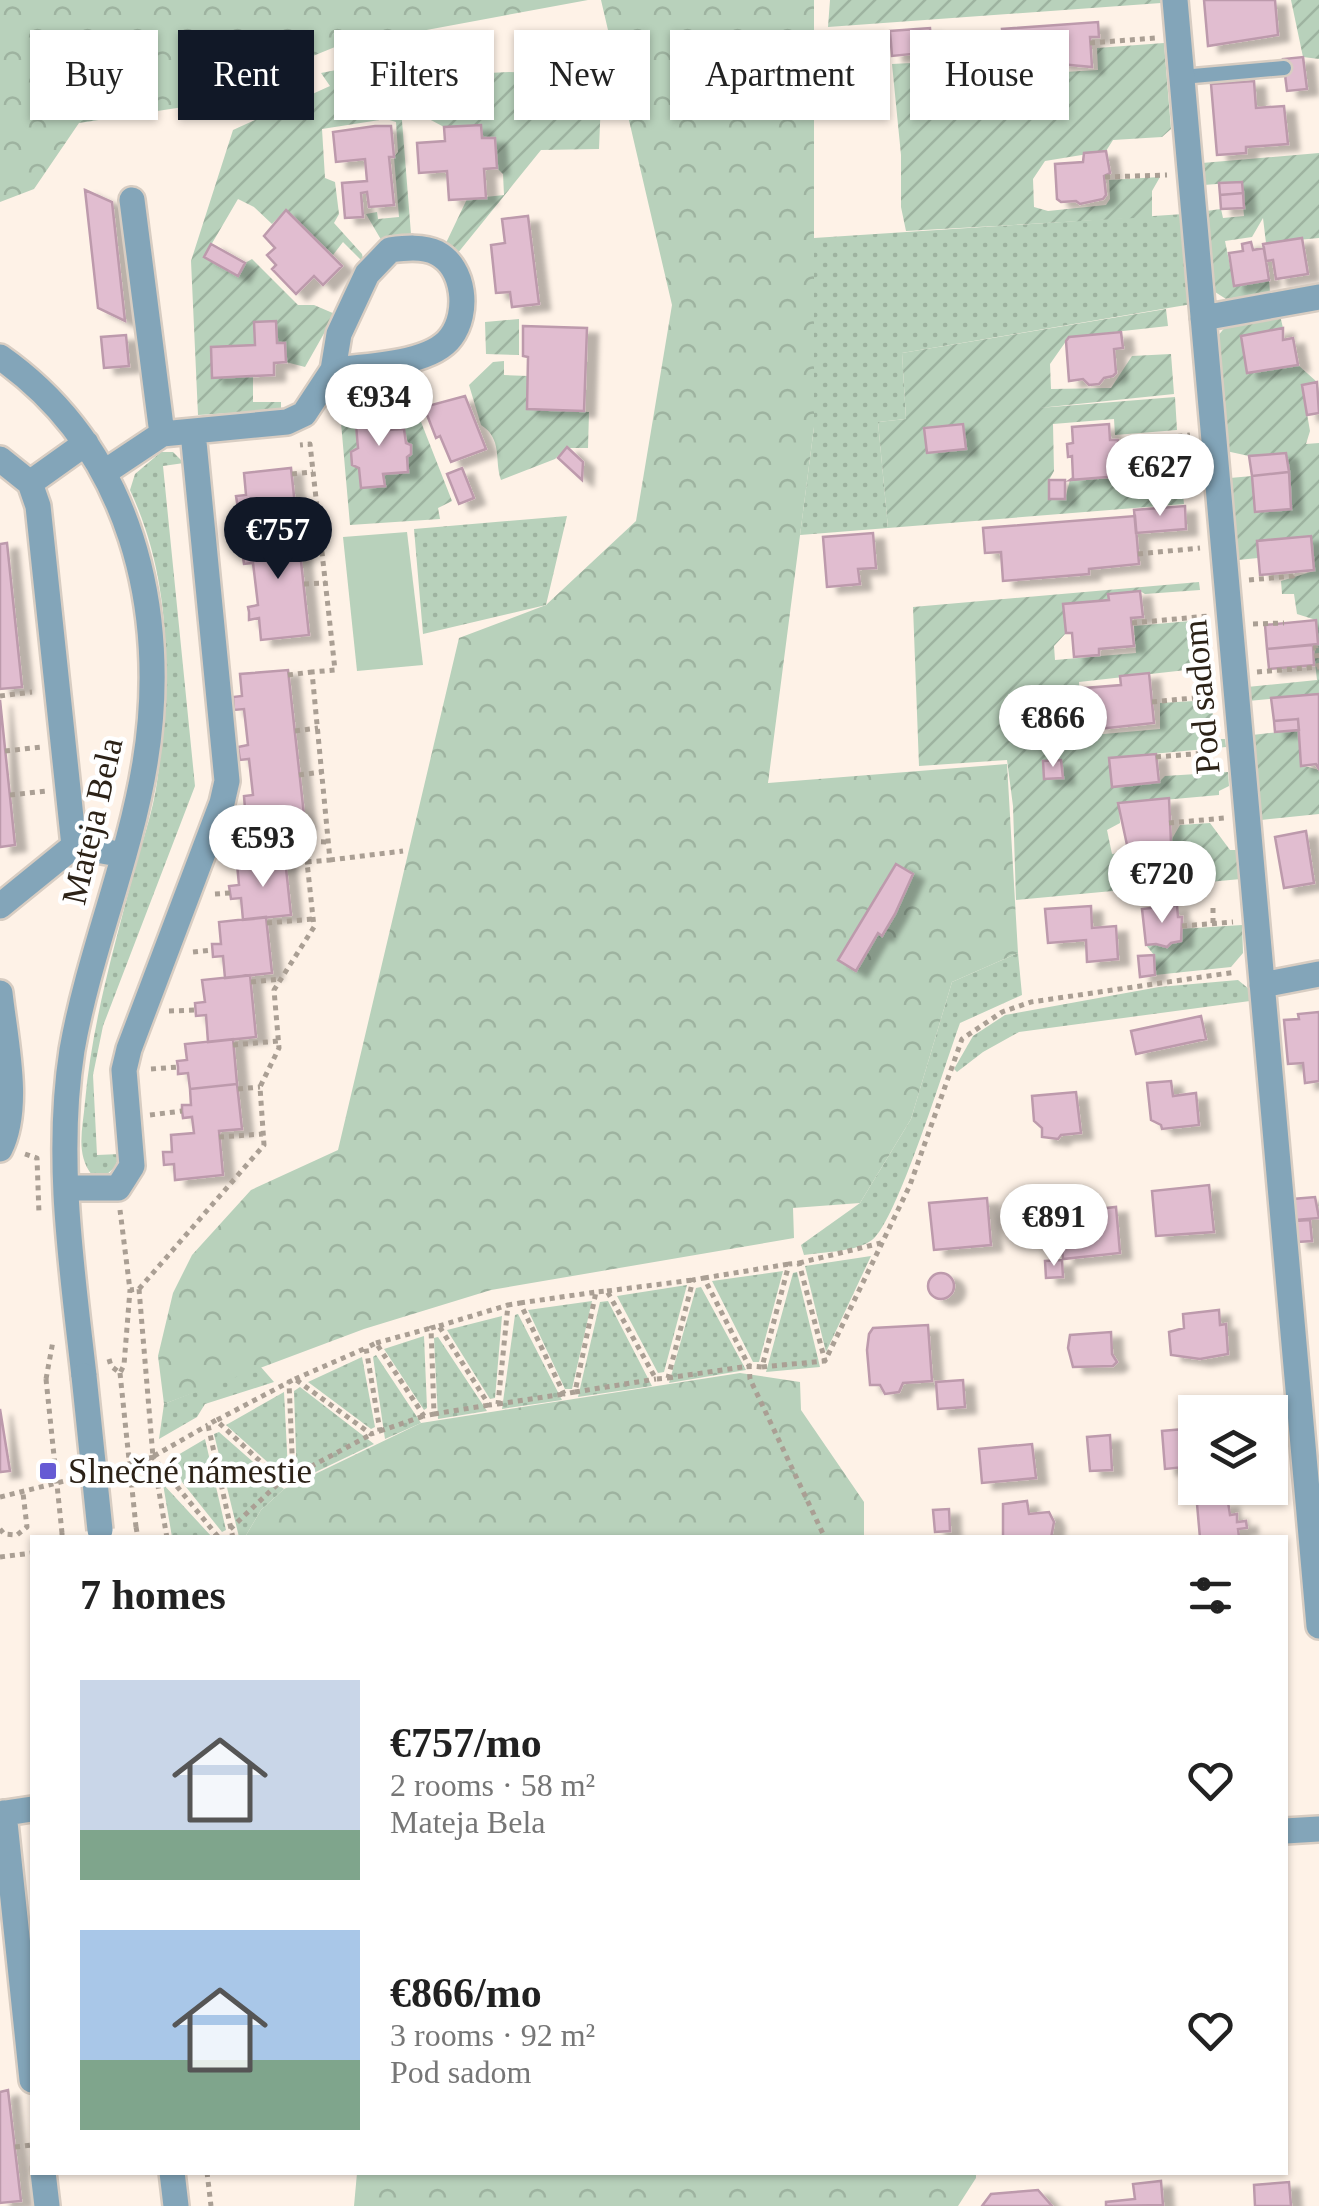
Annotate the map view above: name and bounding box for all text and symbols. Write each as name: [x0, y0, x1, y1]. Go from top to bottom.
chip: Buy: [30, 30, 158, 120]
chip: Rent: [178, 30, 314, 120]
chip: Filters: [334, 30, 494, 120]
chip: New: [514, 30, 650, 120]
chip: Apartment: [670, 30, 890, 120]
chip: House: [910, 30, 1069, 120]
pin: €934: [320, 364, 438, 449]
text: €934: [347, 378, 411, 414]
pin: €627: [1101, 434, 1219, 519]
text: €627: [1128, 448, 1192, 484]
pin: €757: [219, 497, 337, 582]
text: €757: [246, 511, 310, 547]
street label: Pod sadom: [1175, 618, 1228, 776]
pin: €866: [994, 685, 1112, 770]
text: €866: [1021, 699, 1085, 735]
street label: Mateja Bela: [54, 733, 131, 908]
pin: €593: [204, 805, 322, 890]
text: €593: [231, 819, 295, 855]
pin: €720: [1103, 841, 1221, 926]
text: €720: [1130, 855, 1194, 891]
pin: €891: [995, 1184, 1113, 1269]
text: €891: [1022, 1198, 1086, 1234]
map controls: [1178, 1395, 1288, 1505]
button: layers: [1178, 1395, 1288, 1505]
place label: Slnečné námestie: [68, 1452, 312, 1491]
marker: Slnečné námestie: [37, 1460, 59, 1482]
icon: filters: [1183, 1568, 1238, 1623]
text: 7 homes: [80, 1572, 226, 1618]
icon: home: [160, 1720, 280, 1840]
text: €757/mo: [390, 1720, 542, 1766]
icon: heart: [1183, 1753, 1238, 1808]
text: 2 rooms · 58 m²: [390, 1767, 595, 1803]
text: Mateja Bela: [390, 1804, 545, 1840]
icon: home: [160, 1970, 280, 2090]
text: €866/mo: [390, 1970, 542, 2016]
icon: heart: [1183, 2003, 1238, 2058]
text: 3 rooms · 92 m²: [390, 2017, 595, 2053]
text: Pod sadom: [390, 2054, 531, 2090]

